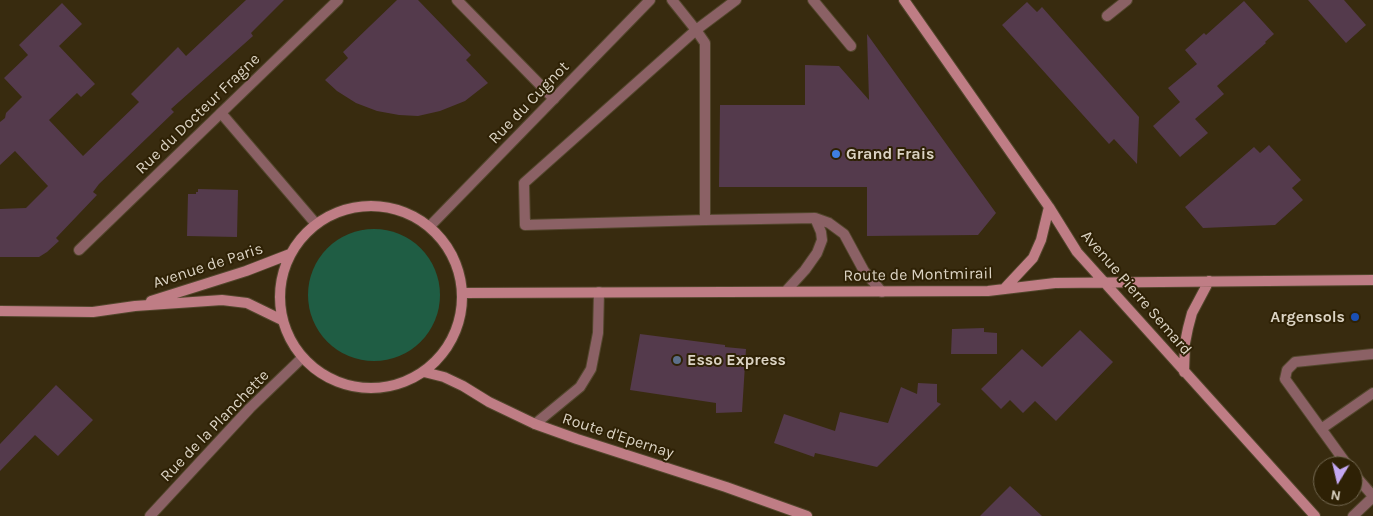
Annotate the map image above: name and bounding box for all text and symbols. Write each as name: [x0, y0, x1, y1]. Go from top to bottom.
street label: Rue du Docteur Fragne: [132, 50, 264, 178]
street label: Rue du Cugnot: [485, 58, 573, 148]
place label: Grand Frais: [846, 144, 934, 164]
marker: Grand Frais: [830, 148, 842, 160]
street label: Avenue Pierre Semard: [1077, 227, 1195, 359]
street label: Avenue de Paris: [151, 239, 265, 293]
street label: Route de Montmirail: [843, 264, 993, 286]
place label: Argensols: [1270, 307, 1345, 327]
marker: Argensols: [1349, 311, 1361, 323]
place label: Esso Express: [687, 350, 786, 370]
marker: Esso Express: [671, 354, 683, 366]
street label: Rue de la Planchette: [157, 366, 273, 486]
street label: Route d'Epernay: [560, 409, 676, 463]
north arrow: [1313, 456, 1363, 506]
text: N: [1329, 486, 1342, 505]

